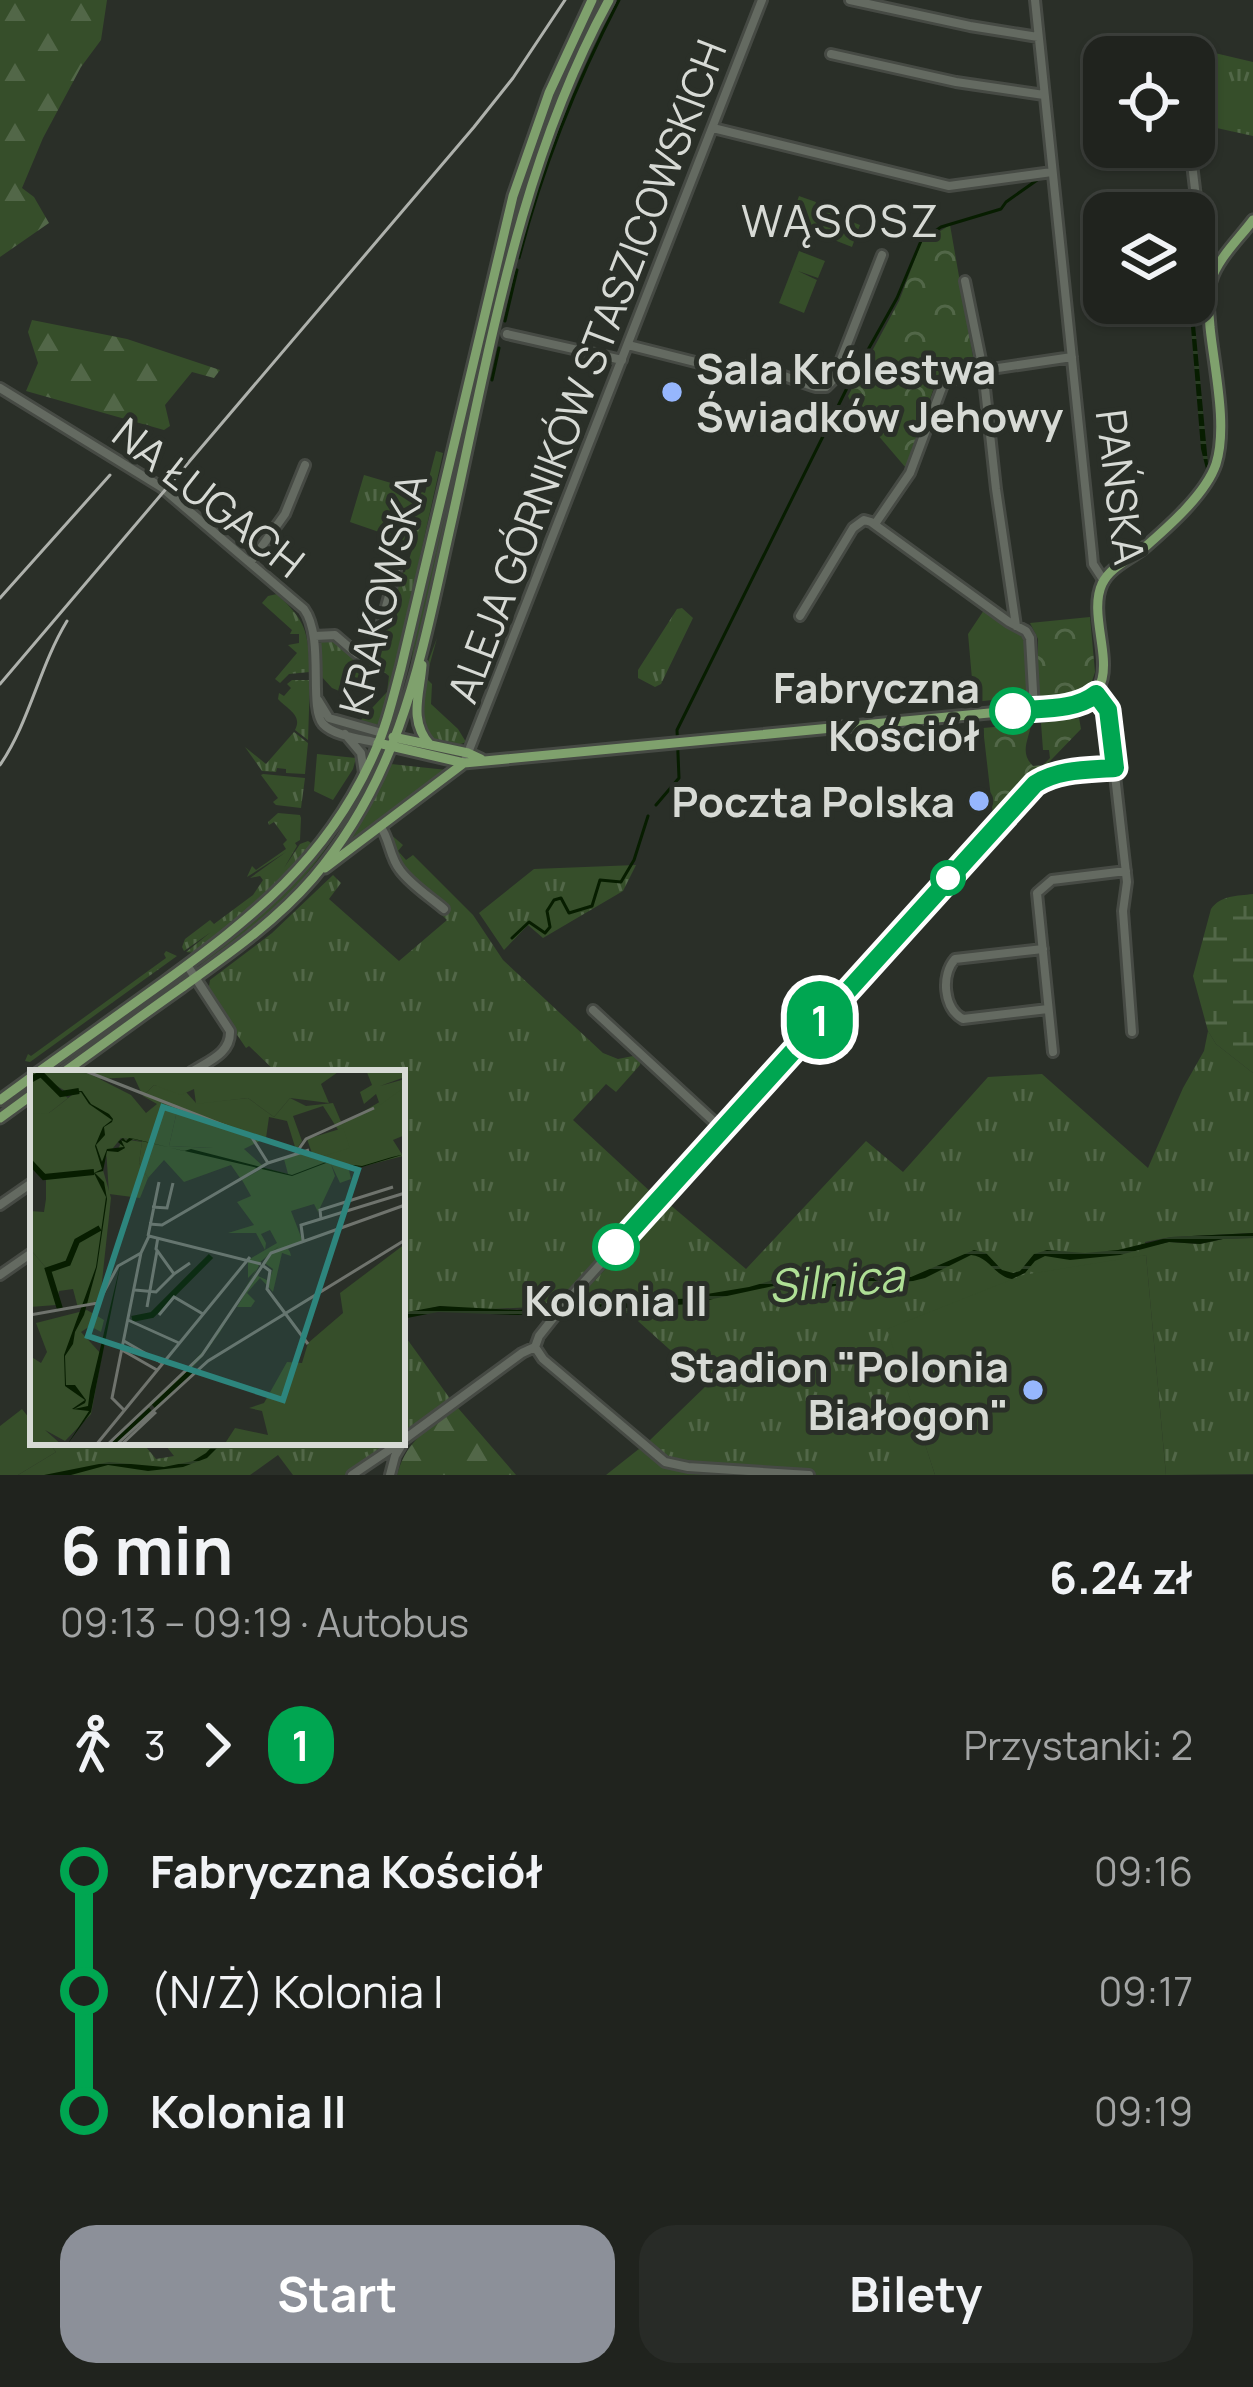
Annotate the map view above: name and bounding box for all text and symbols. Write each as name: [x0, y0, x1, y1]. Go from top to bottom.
street label: ALEJA GÓRNIKÓW STASZICOWSKICH: [433, 31, 739, 711]
map controls: [1083, 36, 1215, 324]
button: locate: [1083, 36, 1215, 168]
district label: WĄSOSZ: [741, 189, 941, 251]
button: layers: [1083, 192, 1215, 324]
place label: Sala Królestwa Świadków Jehowy: [696, 339, 1064, 445]
marker: Sala Królestwa Świadków Jehowy: [659, 379, 685, 405]
street label: NA ŁUGACH: [101, 404, 317, 590]
street label: PAŃSKA: [1083, 406, 1159, 568]
street label: KRAKOWSKA: [324, 467, 440, 721]
place label: Fabryczna Kościół: [773, 658, 980, 764]
marker: Fabryczna Kościół: [991, 689, 1035, 733]
place label: Poczta Polska: [671, 772, 955, 830]
marker: Poczta Polska: [966, 788, 992, 814]
unlabelled marker: [932, 862, 964, 894]
line badge: 1: [781, 981, 859, 1059]
text: 1: [811, 991, 829, 1049]
inset map: [30, 1070, 405, 1445]
marker: Kolonia II: [594, 1225, 638, 1269]
water label: Silnica: [766, 1243, 908, 1317]
place label: Kolonia II: [524, 1271, 708, 1329]
place label: Stadion "Polonia Białogon": [669, 1337, 1009, 1443]
marker: Stadion "Polonia Białogon": [1020, 1377, 1046, 1403]
text: 6 min: [60, 1505, 233, 1595]
text: 6.24 zł: [1049, 1546, 1193, 1608]
text: 09:13 – 09:19 · Autobus: [60, 1595, 469, 1649]
icon: walk: [60, 1712, 126, 1778]
icon: forward: [184, 1712, 250, 1778]
text: 1: [292, 1716, 310, 1774]
text: 3: [144, 1718, 166, 1772]
text: Przystanki: 2: [964, 1718, 1193, 1772]
text: Fabryczna Kościół: [150, 1840, 543, 1902]
text: 09:16: [1094, 1844, 1193, 1898]
text: (N/Ż) Kolonia I: [150, 1960, 444, 2022]
text: 09:17: [1099, 1964, 1193, 2018]
text: Kolonia II: [150, 2080, 347, 2142]
text: 09:19: [1094, 2084, 1193, 2138]
button: Start: [60, 2225, 615, 2363]
button: Bilety: [639, 2225, 1193, 2363]

